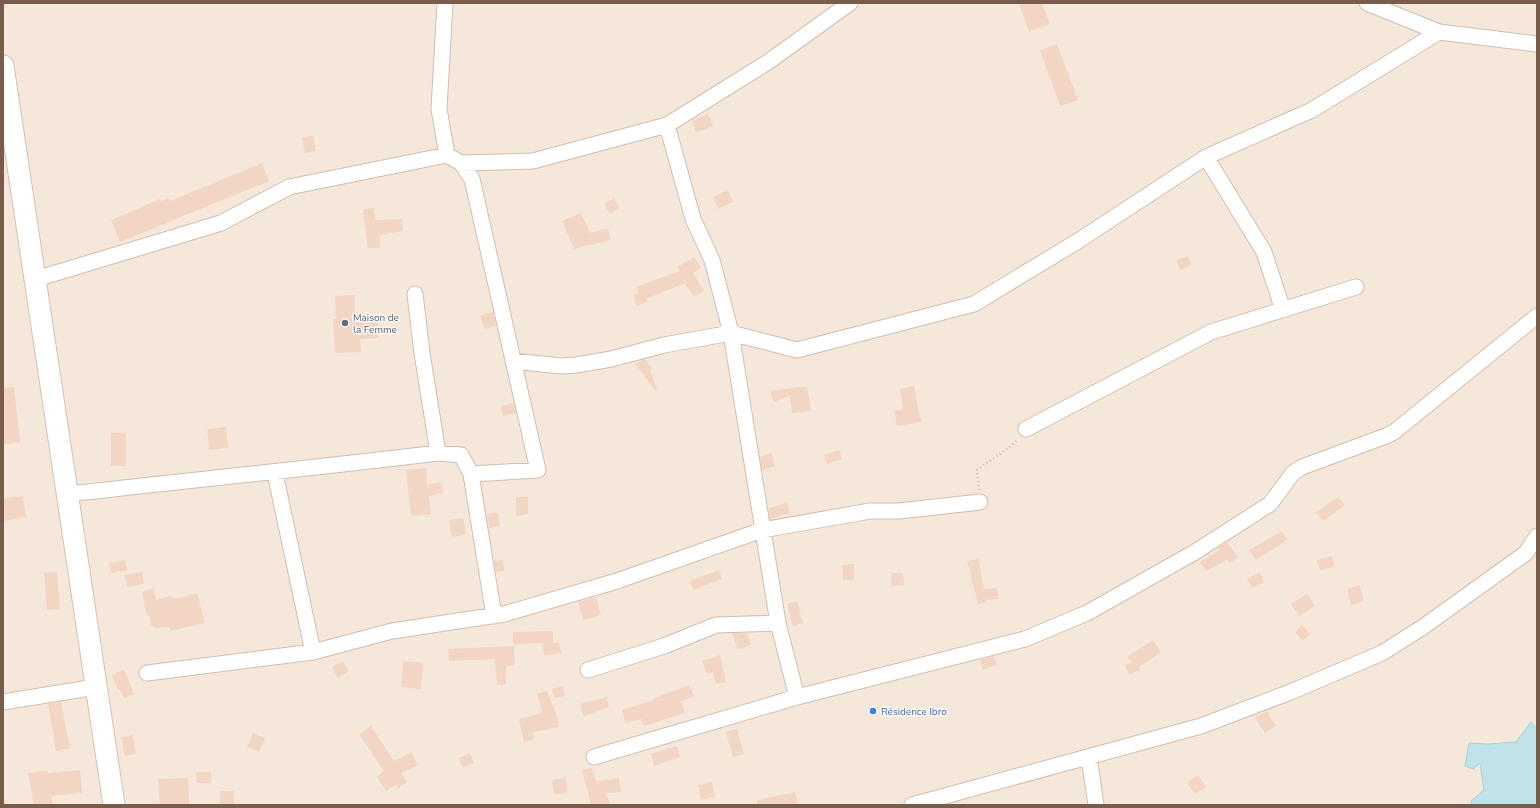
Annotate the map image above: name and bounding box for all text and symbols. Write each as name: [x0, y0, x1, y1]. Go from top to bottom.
place label: Maison de la Femme: [353, 311, 399, 337]
marker: Maison de la Femme: [340, 318, 350, 328]
place label: Résidence Ibro: [881, 705, 947, 719]
marker: Résidence Ibro: [868, 706, 878, 716]

